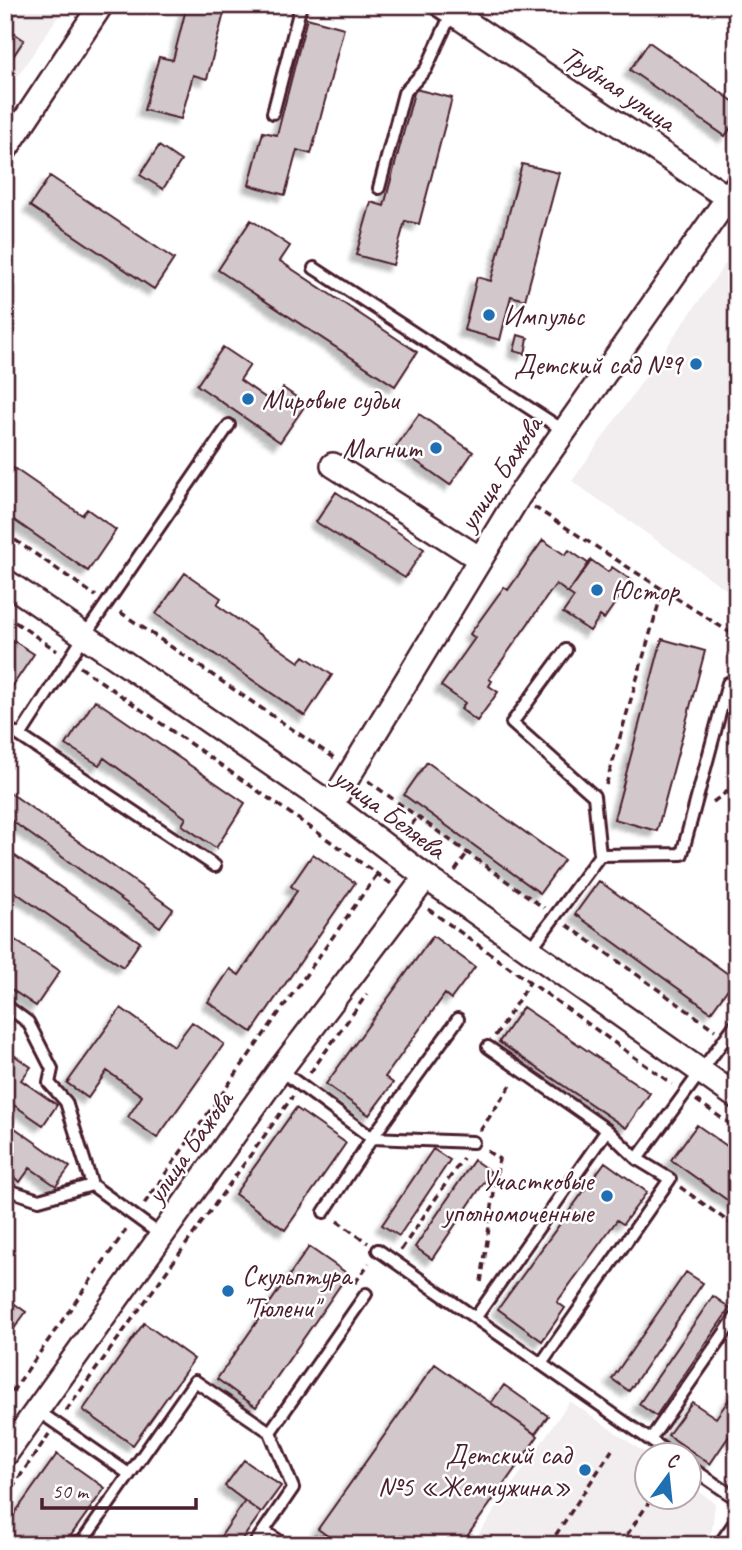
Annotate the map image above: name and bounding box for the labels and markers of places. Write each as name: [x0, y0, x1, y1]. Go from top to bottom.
place label: Импульс: [503, 298, 585, 333]
marker: Импульс: [481, 307, 497, 323]
place label: Детский сад №9: [514, 347, 684, 382]
marker: Детский сад №9: [688, 356, 704, 372]
place label: Мировые судьи: [262, 382, 401, 417]
marker: Мировые судьи: [240, 391, 256, 407]
place label: Магнит: [342, 431, 423, 466]
marker: Магнит: [428, 440, 444, 456]
place label: Юстор: [611, 573, 681, 608]
marker: Юстор: [589, 582, 605, 598]
place label: Участковые уполномоченные: [441, 1163, 595, 1230]
marker: Участковые уполномоченные: [599, 1188, 615, 1204]
place label: Скульптура "Тюлени": [242, 1258, 353, 1325]
marker: Скульптура "Тюлени": [220, 1283, 236, 1299]
place label: Детский сад №5 «Жемчужина»: [378, 1437, 574, 1504]
marker: Детский сад №5 «Жемчужина»: [577, 1462, 593, 1478]

